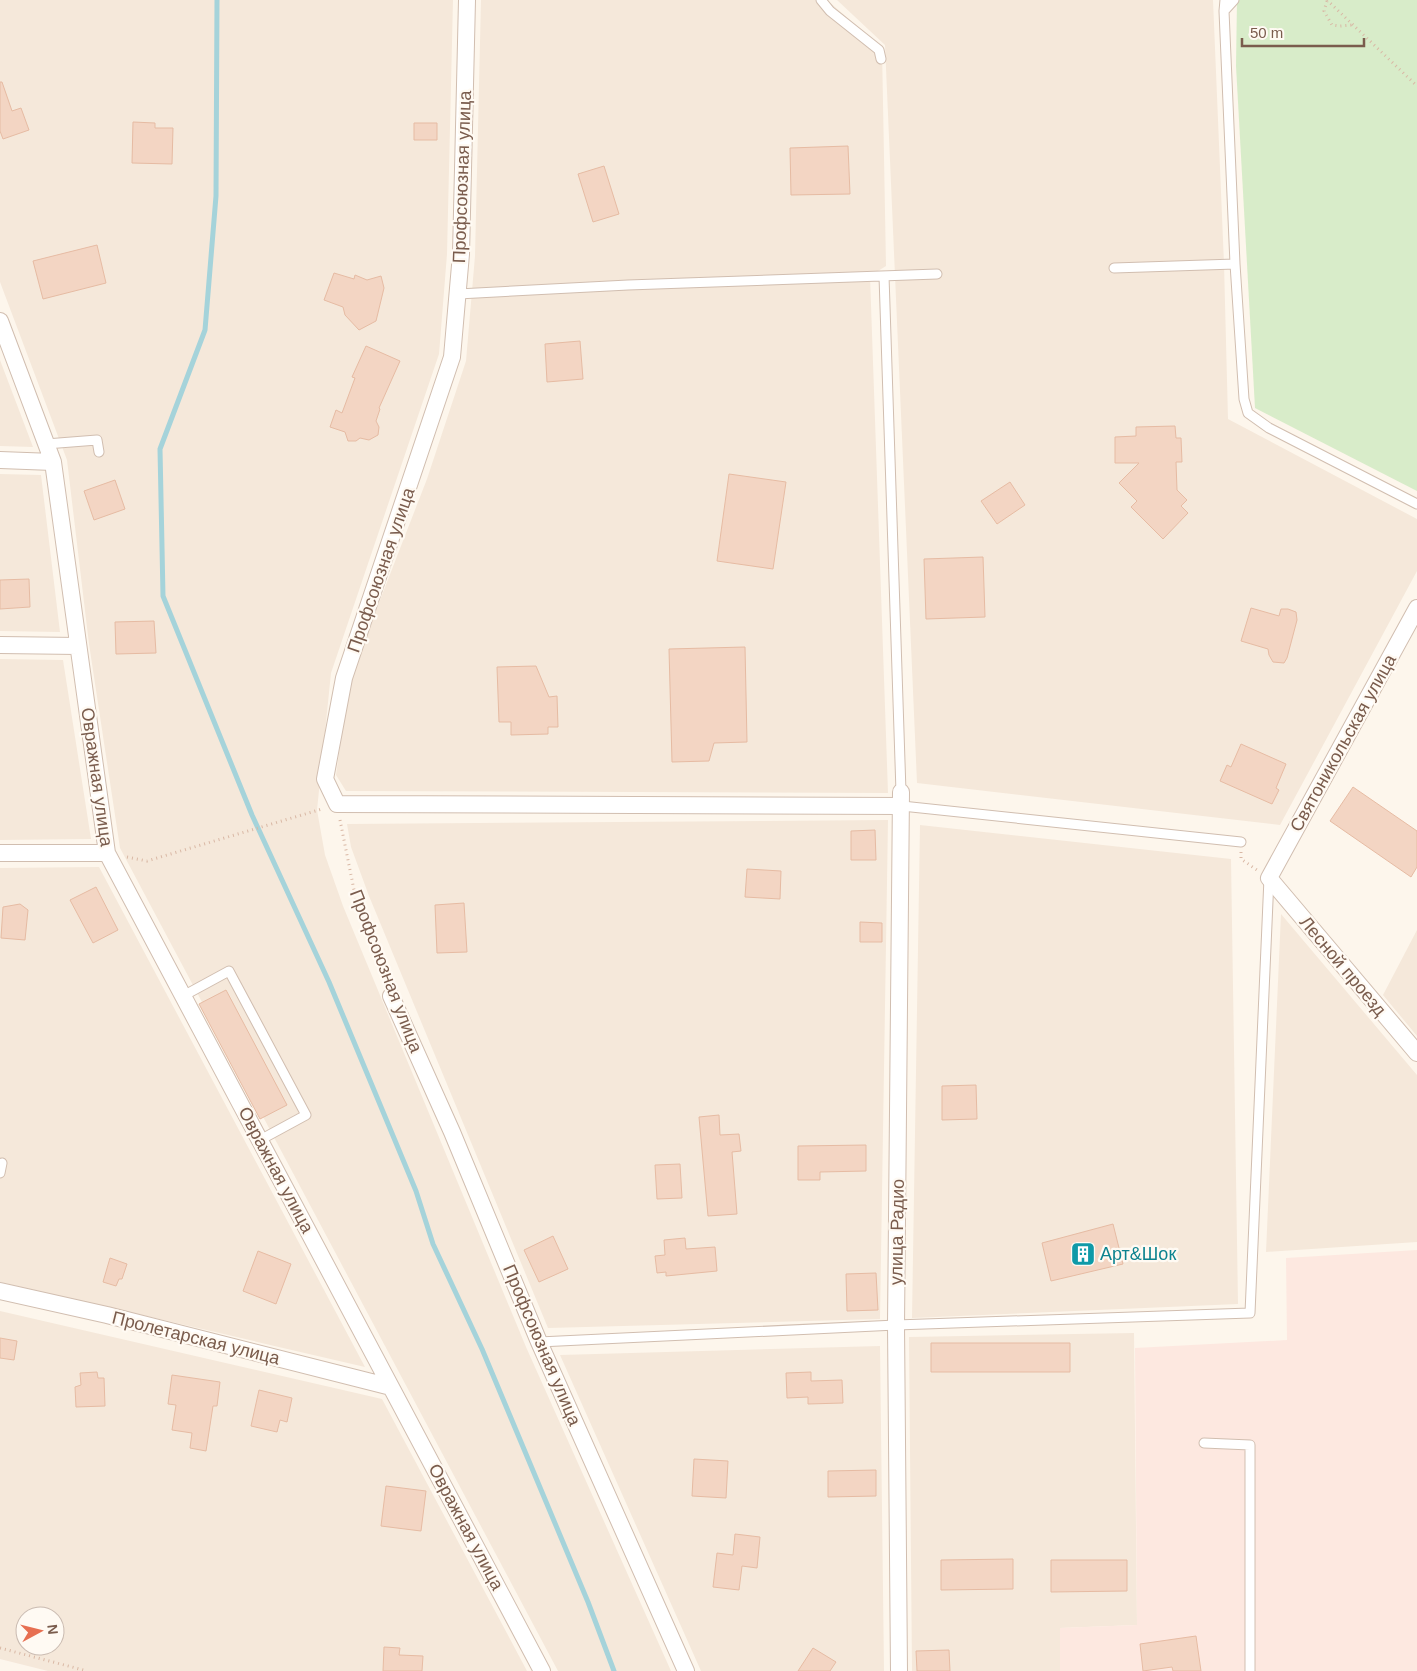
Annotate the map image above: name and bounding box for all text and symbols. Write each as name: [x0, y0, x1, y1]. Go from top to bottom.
scale bar: [1242, 15, 1364, 47]
text: 50 m: [1250, 24, 1283, 41]
street label: Профсоюзная улица: [449, 89, 475, 264]
street label: Профсоюзная улица: [343, 484, 419, 655]
street label: Святоникольская улица: [1286, 650, 1401, 835]
street label: Овражная улица: [77, 706, 117, 849]
street label: Профсоюзная улица: [346, 887, 427, 1056]
street label: Лесной проезд: [1296, 912, 1391, 1020]
street label: Овражная улица: [234, 1104, 318, 1237]
street label: улица Радио: [886, 1179, 908, 1285]
building icon: Арт&Шок: [1070, 1241, 1096, 1267]
place label: Арт&Шок: [1100, 1244, 1176, 1264]
street label: Профсоюзная улица: [499, 1262, 585, 1429]
street label: Пролетарская улица: [110, 1307, 283, 1369]
street label: Овражная улица: [424, 1461, 508, 1594]
north arrow: [15, 1606, 65, 1656]
text: N: [44, 1623, 61, 1635]

